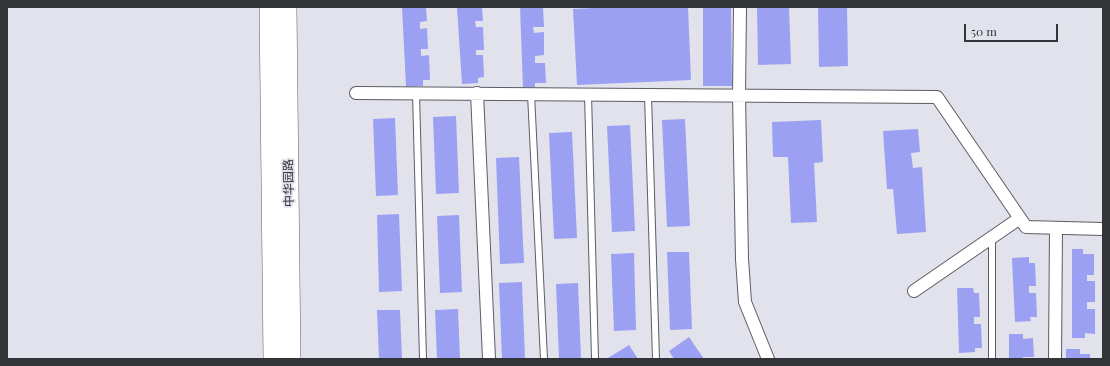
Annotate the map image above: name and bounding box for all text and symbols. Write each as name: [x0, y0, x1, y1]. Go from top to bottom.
scale bar: [966, 16, 1060, 42]
text: 50 m: [971, 23, 997, 39]
street label: 中华园路: [281, 159, 297, 207]

